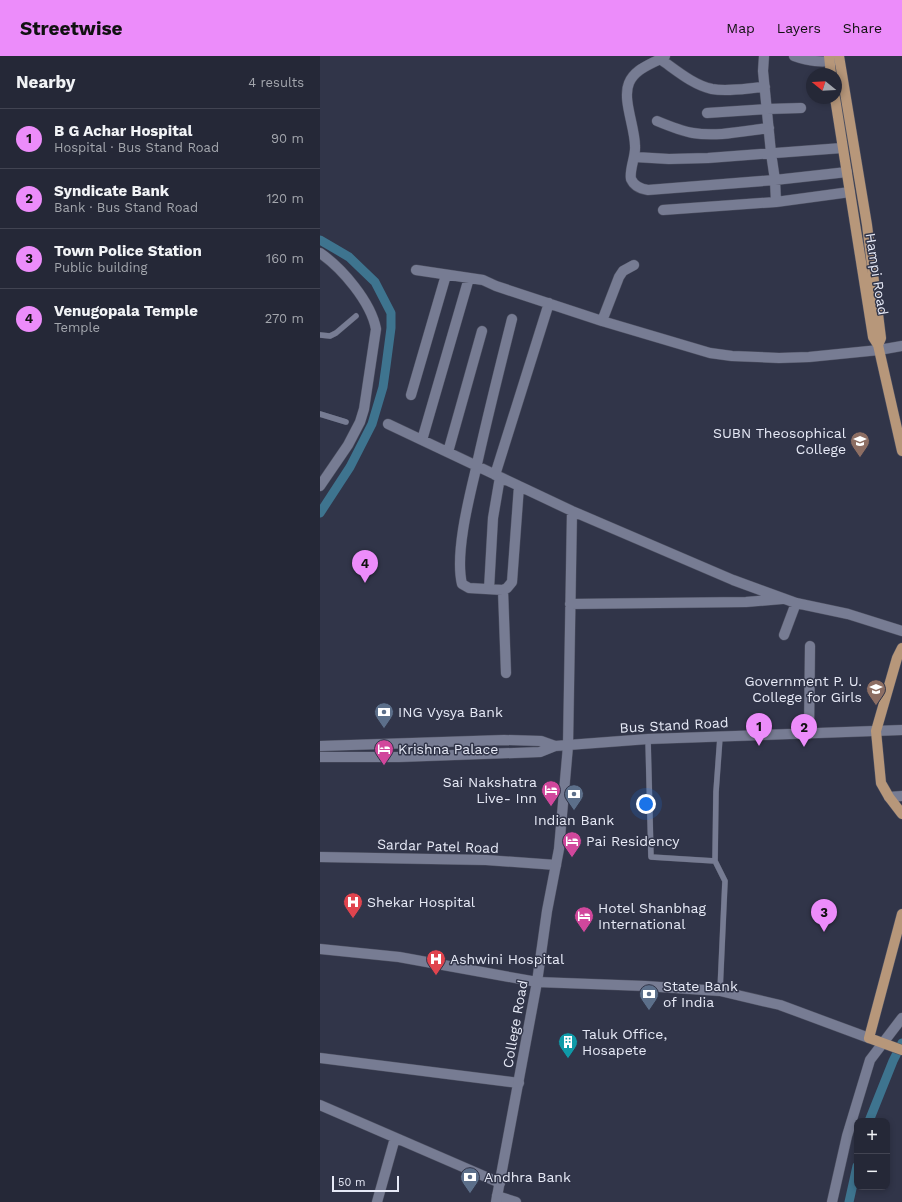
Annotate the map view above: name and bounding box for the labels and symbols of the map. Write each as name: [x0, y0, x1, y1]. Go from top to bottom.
north arrow: [806, 68, 842, 104]
street label: Hampi Road: [863, 232, 891, 316]
place label: SUBN Theosophical College: [713, 425, 847, 457]
school or university icon: SUBN Theosophical College: [849, 430, 871, 458]
pin: 4: [352, 550, 378, 583]
place label: Government P. U. College for Girls: [744, 673, 862, 705]
school or university icon: Government P. U. College for Girls: [865, 678, 887, 706]
bank icon: ING Vysya Bank: [373, 701, 395, 729]
place label: ING Vysya Bank: [398, 704, 503, 720]
pin: 1: [746, 713, 772, 746]
street label: Bus Stand Road: [619, 714, 729, 736]
pin: 2: [791, 714, 817, 747]
hotel icon: Krishna Palace: [373, 738, 395, 766]
place label: Krishna Palace: [398, 741, 498, 757]
place label: Sai Nakshatra Live- Inn: [443, 774, 537, 806]
hotel icon: Sai Nakshatra Live- Inn: [540, 779, 562, 807]
bank icon: Indian Bank: [563, 783, 585, 811]
your location: [636, 794, 656, 814]
place label: Indian Bank: [534, 812, 614, 828]
hotel icon: Pai Residency: [561, 830, 583, 858]
place label: Pai Residency: [586, 833, 680, 849]
street label: Sardar Patel Road: [377, 836, 499, 856]
hospital icon: Shekar Hospital: [342, 891, 364, 919]
place label: Shekar Hospital: [367, 894, 476, 910]
pin: 3: [811, 899, 837, 932]
place label: Hotel Shanbhag International: [598, 900, 707, 932]
hotel icon: Hotel Shanbhag International: [573, 905, 595, 933]
hospital icon: Ashwini Hospital: [425, 948, 447, 976]
place label: Ashwini Hospital: [450, 951, 565, 967]
place label: State Bank of India: [663, 978, 738, 1010]
street label: College Road: [499, 979, 531, 1069]
bank icon: State Bank of India: [638, 983, 660, 1011]
place label: Taluk Office, Hosapete: [582, 1026, 667, 1058]
building icon: Taluk Office, Hosapete: [557, 1031, 579, 1059]
bank icon: Andhra Bank: [459, 1166, 481, 1194]
place label: Andhra Bank: [484, 1169, 571, 1185]
scale bar: [332, 1174, 399, 1193]

